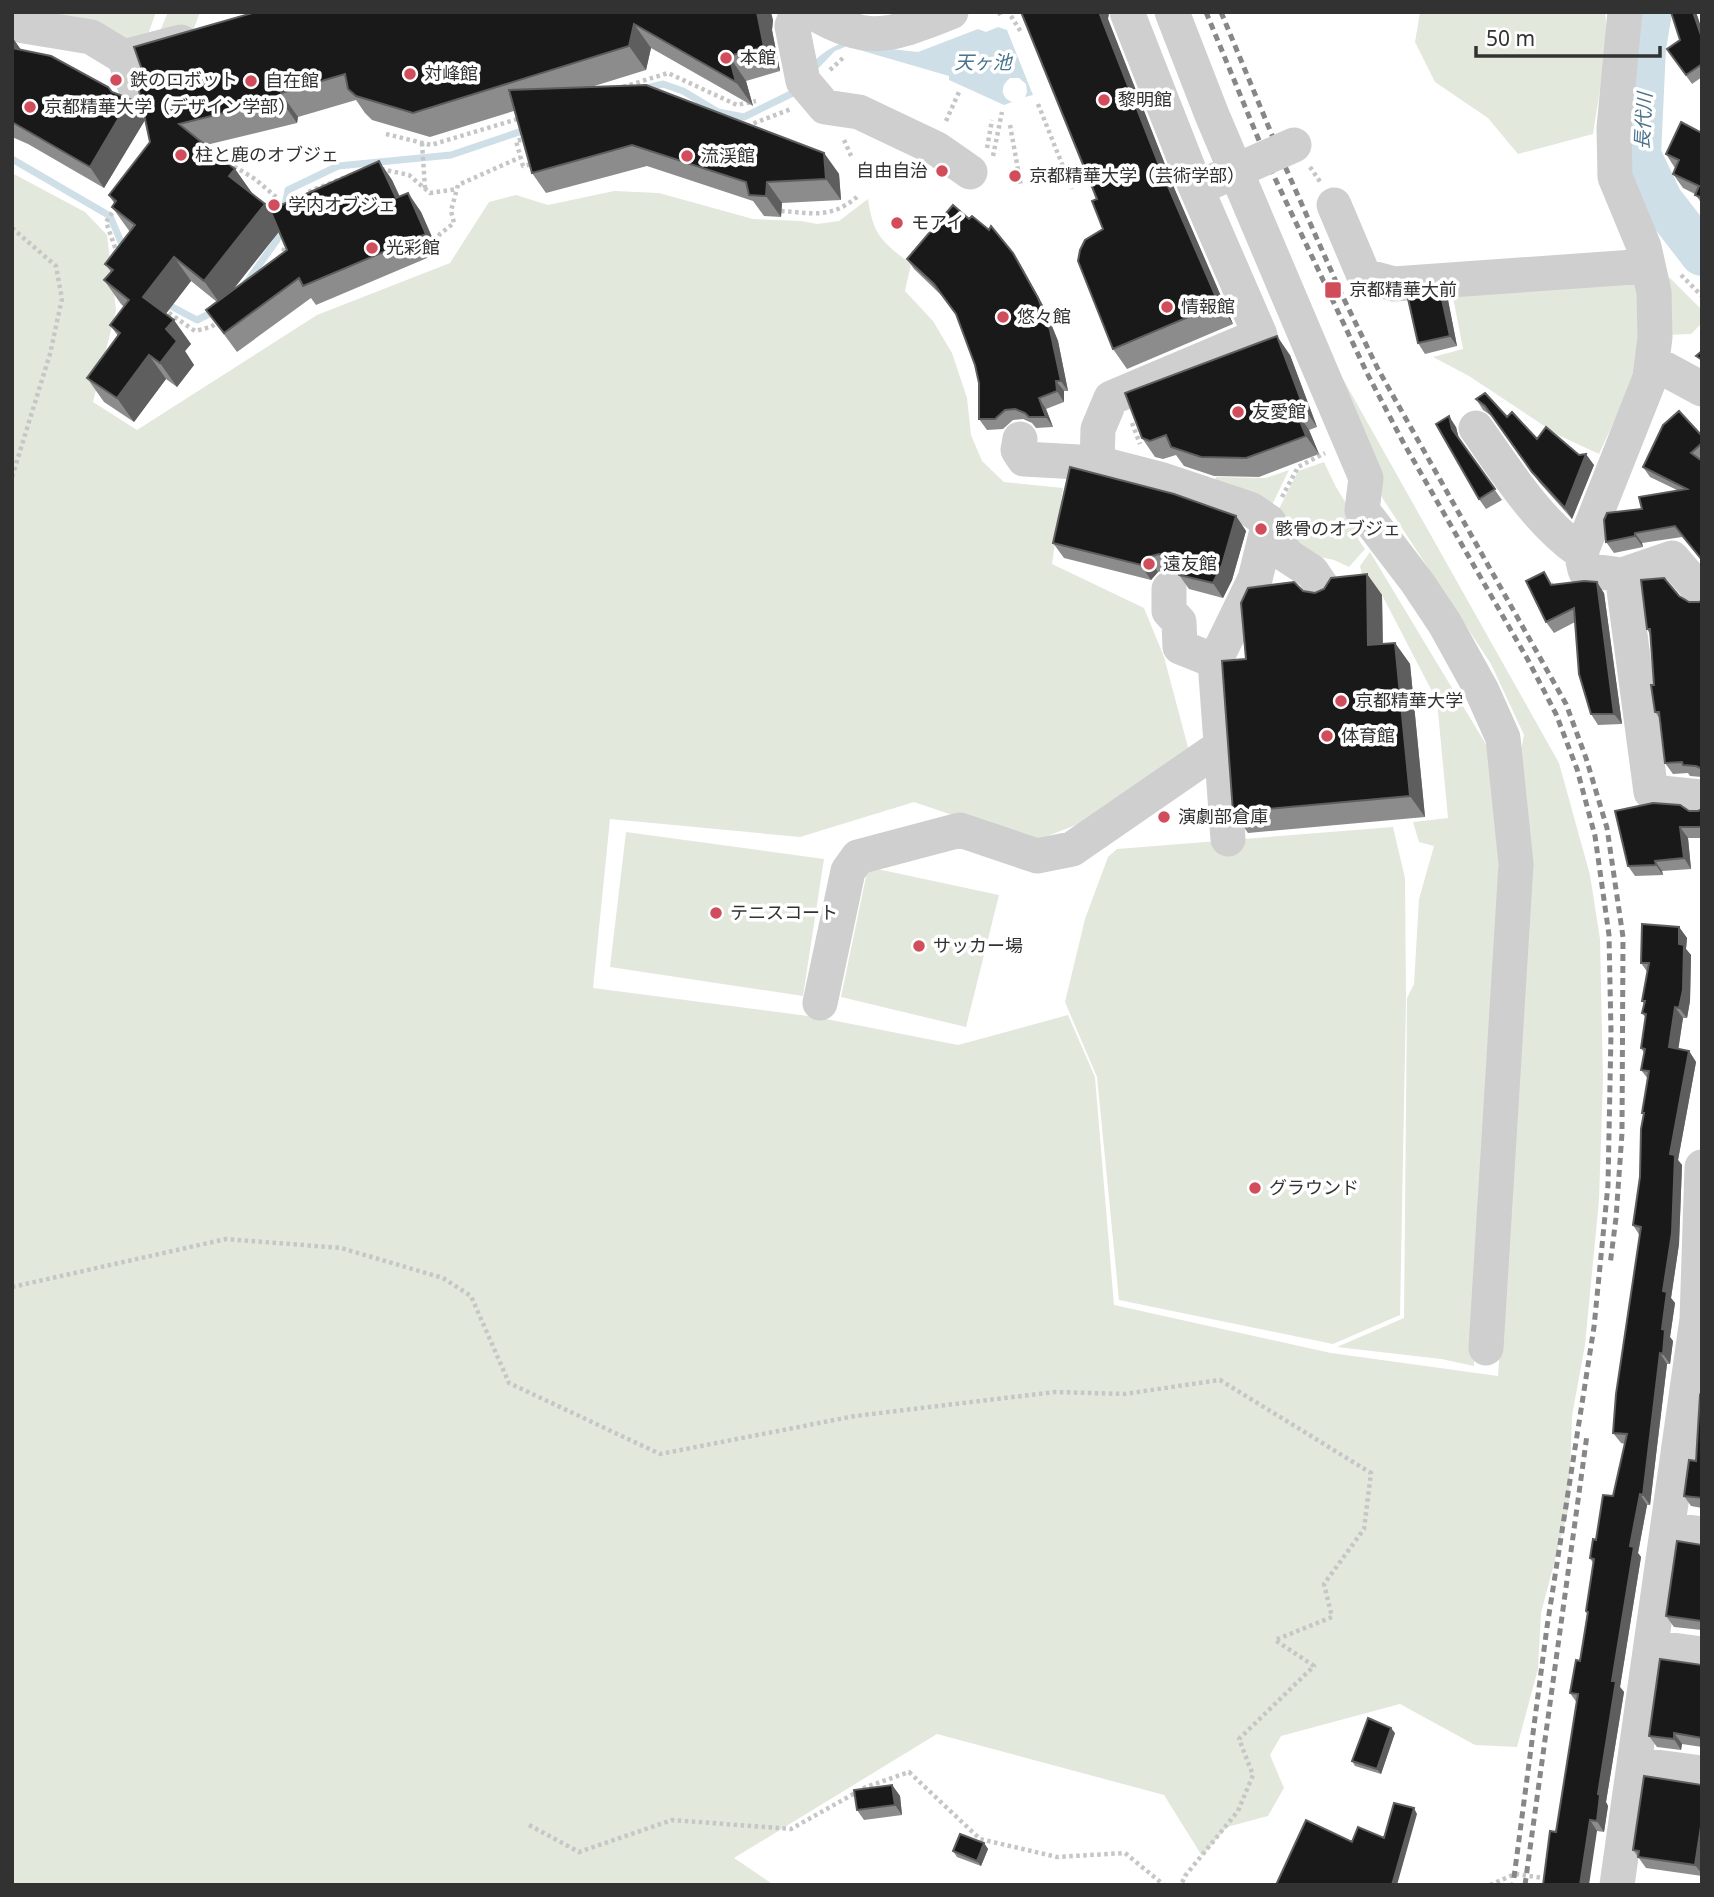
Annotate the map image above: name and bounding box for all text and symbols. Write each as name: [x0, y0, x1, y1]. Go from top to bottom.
scale bar: [1476, 14, 1660, 58]
text: 50 m: [1486, 24, 1535, 52]
place label: 本館: [740, 45, 776, 69]
water label: 天ヶ池: [954, 49, 1013, 75]
marker: 本館: [718, 50, 734, 66]
place label: 対峰館: [424, 61, 478, 85]
marker: 対峰館: [402, 66, 418, 82]
place label: 鉄のロボット: [130, 67, 238, 91]
place label: 自在館: [265, 68, 319, 92]
marker: 鉄のロボット: [108, 72, 124, 88]
marker: 自在館: [243, 73, 259, 89]
place label: 黎明館: [1118, 87, 1172, 111]
water label: 長代川: [1629, 90, 1658, 150]
marker: 黎明館: [1096, 92, 1112, 108]
place label: 京都精華大学（デザイン学部）: [44, 94, 296, 118]
marker: 京都精華大学（デザイン学部）: [22, 99, 38, 115]
place label: 柱と鹿のオブジェ: [195, 142, 339, 166]
place label: 流渓館: [701, 143, 755, 167]
marker: 柱と鹿のオブジェ: [173, 147, 189, 163]
marker: 流渓館: [679, 148, 695, 164]
place label: 自由自治: [856, 158, 928, 182]
marker: 自由自治: [934, 163, 950, 179]
place label: 京都精華大学（芸術学部）: [1029, 163, 1245, 187]
marker: 京都精華大学（芸術学部）: [1007, 168, 1023, 184]
place label: 学内オブジェ: [288, 192, 396, 216]
marker: 学内オブジェ: [266, 197, 282, 213]
place label: モアイ: [911, 210, 964, 234]
marker: モアイ: [889, 215, 905, 231]
place label: 光彩館: [386, 235, 440, 259]
marker: 光彩館: [364, 240, 380, 256]
place label: 京都精華大前: [1349, 277, 1457, 301]
marker: 京都精華大前: [1323, 280, 1343, 300]
place label: 情報館: [1181, 294, 1235, 318]
marker: 情報館: [1159, 299, 1175, 315]
place label: 悠々館: [1017, 304, 1071, 328]
marker: 悠々館: [995, 309, 1011, 325]
place label: 友愛館: [1252, 399, 1306, 423]
marker: 友愛館: [1230, 404, 1246, 420]
place label: 骸骨のオブジェ: [1275, 516, 1401, 540]
marker: 骸骨のオブジェ: [1253, 521, 1269, 537]
place label: 遠友館: [1163, 551, 1217, 575]
marker: 遠友館: [1141, 556, 1157, 572]
place label: 京都精華大学: [1355, 688, 1463, 712]
marker: 京都精華大学: [1333, 693, 1349, 709]
place label: 体育館: [1341, 723, 1395, 747]
marker: 体育館: [1319, 728, 1335, 744]
place label: 演劇部倉庫: [1178, 804, 1268, 828]
marker: 演劇部倉庫: [1156, 809, 1172, 825]
place label: テニスコート: [730, 900, 838, 924]
marker: テニスコート: [708, 905, 724, 921]
place label: サッカー場: [933, 933, 1023, 957]
marker: サッカー場: [911, 938, 927, 954]
place label: グラウンド: [1269, 1175, 1359, 1199]
marker: グラウンド: [1247, 1180, 1263, 1196]

